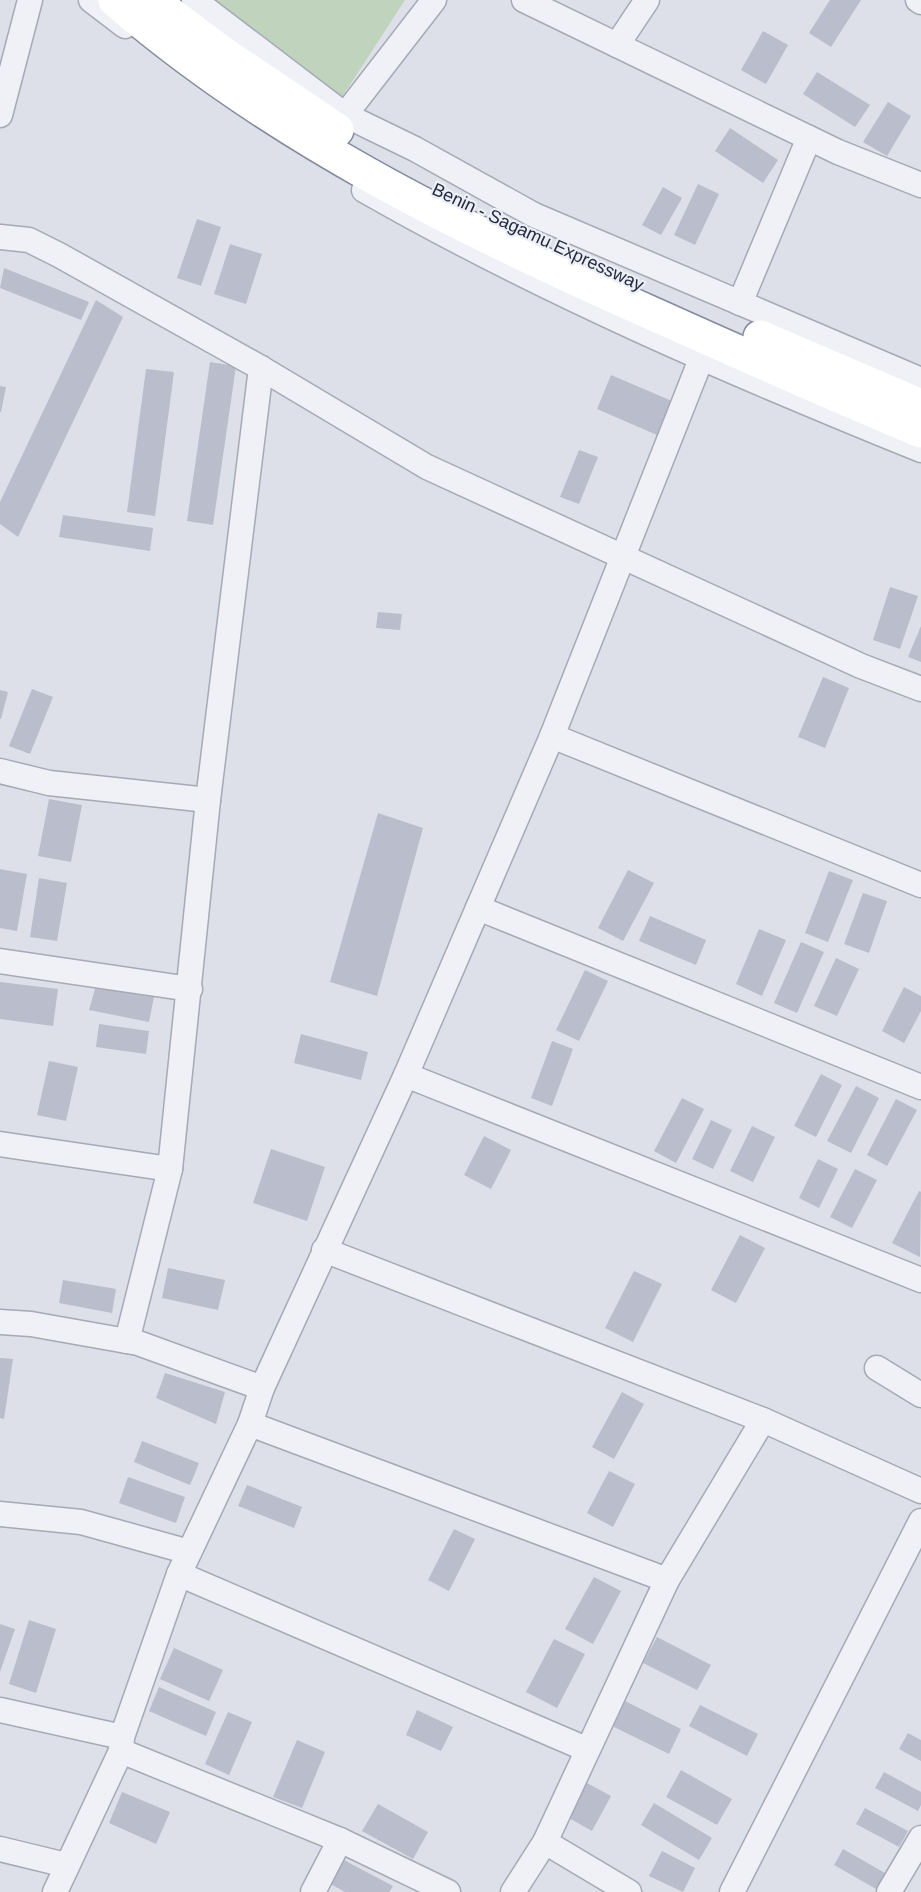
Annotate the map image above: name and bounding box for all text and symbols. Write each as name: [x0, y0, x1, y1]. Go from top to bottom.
street label: Benin - Sagamu Expressway: [429, 179, 647, 295]

